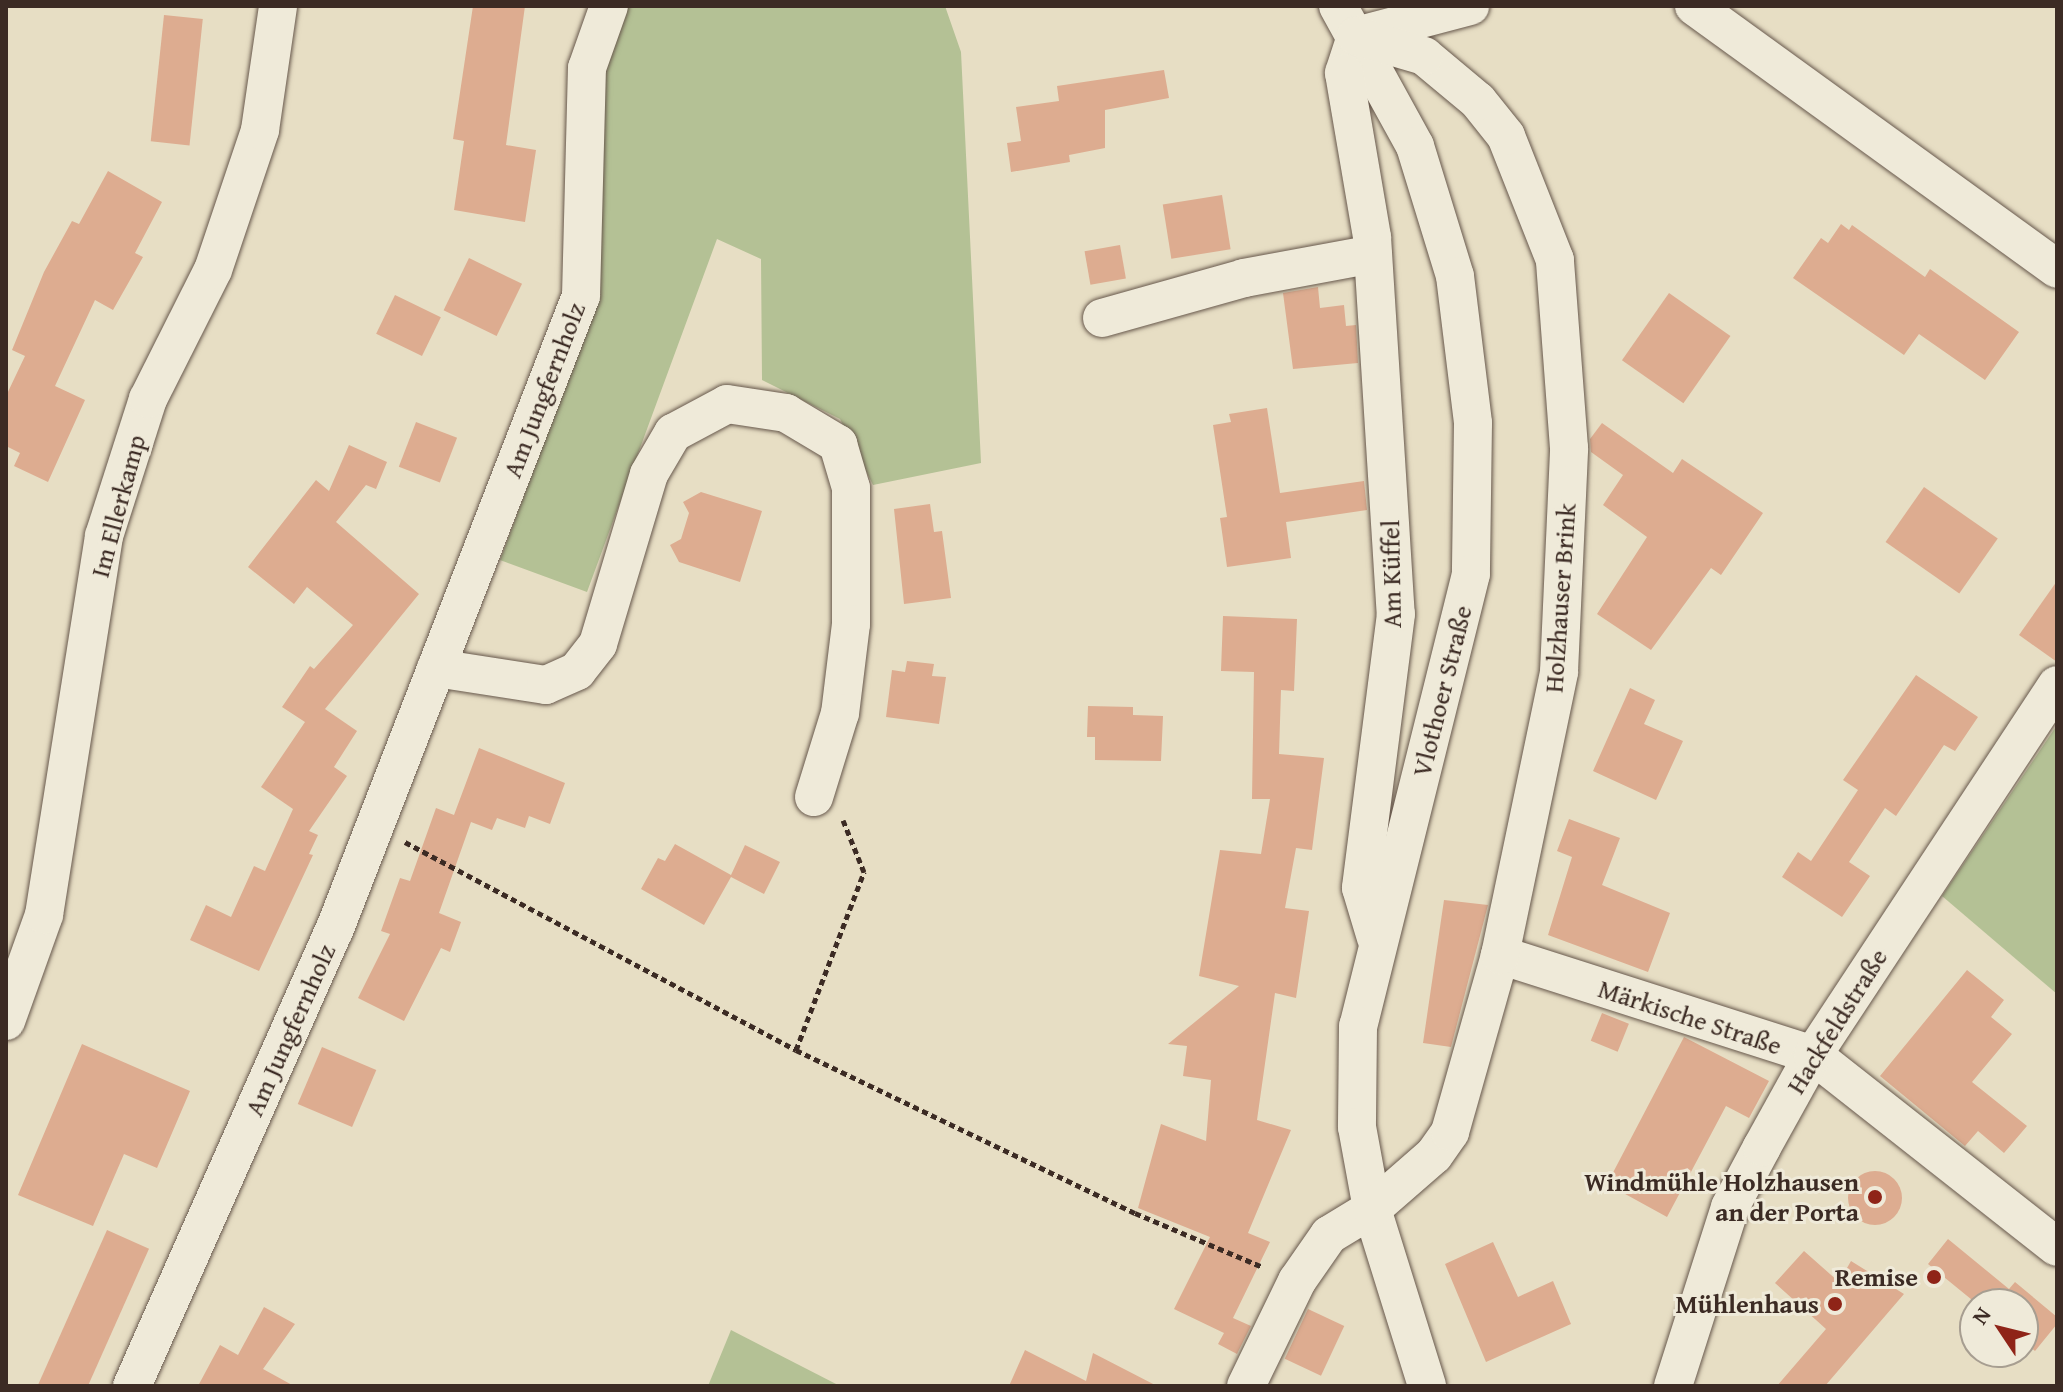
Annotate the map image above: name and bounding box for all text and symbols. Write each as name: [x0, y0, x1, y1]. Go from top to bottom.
street label: Am Jungfernholz: [496, 298, 592, 482]
street label: Im Ellerkamp: [84, 431, 152, 581]
street label: Holzhauser Brink: [1538, 502, 1582, 694]
street label: Am Küffel: [1374, 520, 1408, 628]
street label: Vlothoer Straße: [1406, 602, 1478, 780]
street label: Am Jungfernholz: [238, 939, 342, 1121]
street label: Hackfeldstraße: [1780, 943, 1894, 1099]
street label: Märkische Straße: [1594, 973, 1786, 1061]
place label: Windmühle Holzhausen an der Porta: [1584, 1166, 1859, 1228]
marker: Windmühle Holzhausen an der Porta: [1866, 1188, 1884, 1206]
place label: Remise: [1835, 1261, 1918, 1293]
marker: Remise: [1925, 1268, 1943, 1286]
place label: Mühlenhaus: [1675, 1288, 1819, 1320]
north arrow: [1959, 1288, 2039, 1368]
marker: Mühlenhaus: [1826, 1295, 1844, 1313]
text: N: [1964, 1300, 1998, 1331]

